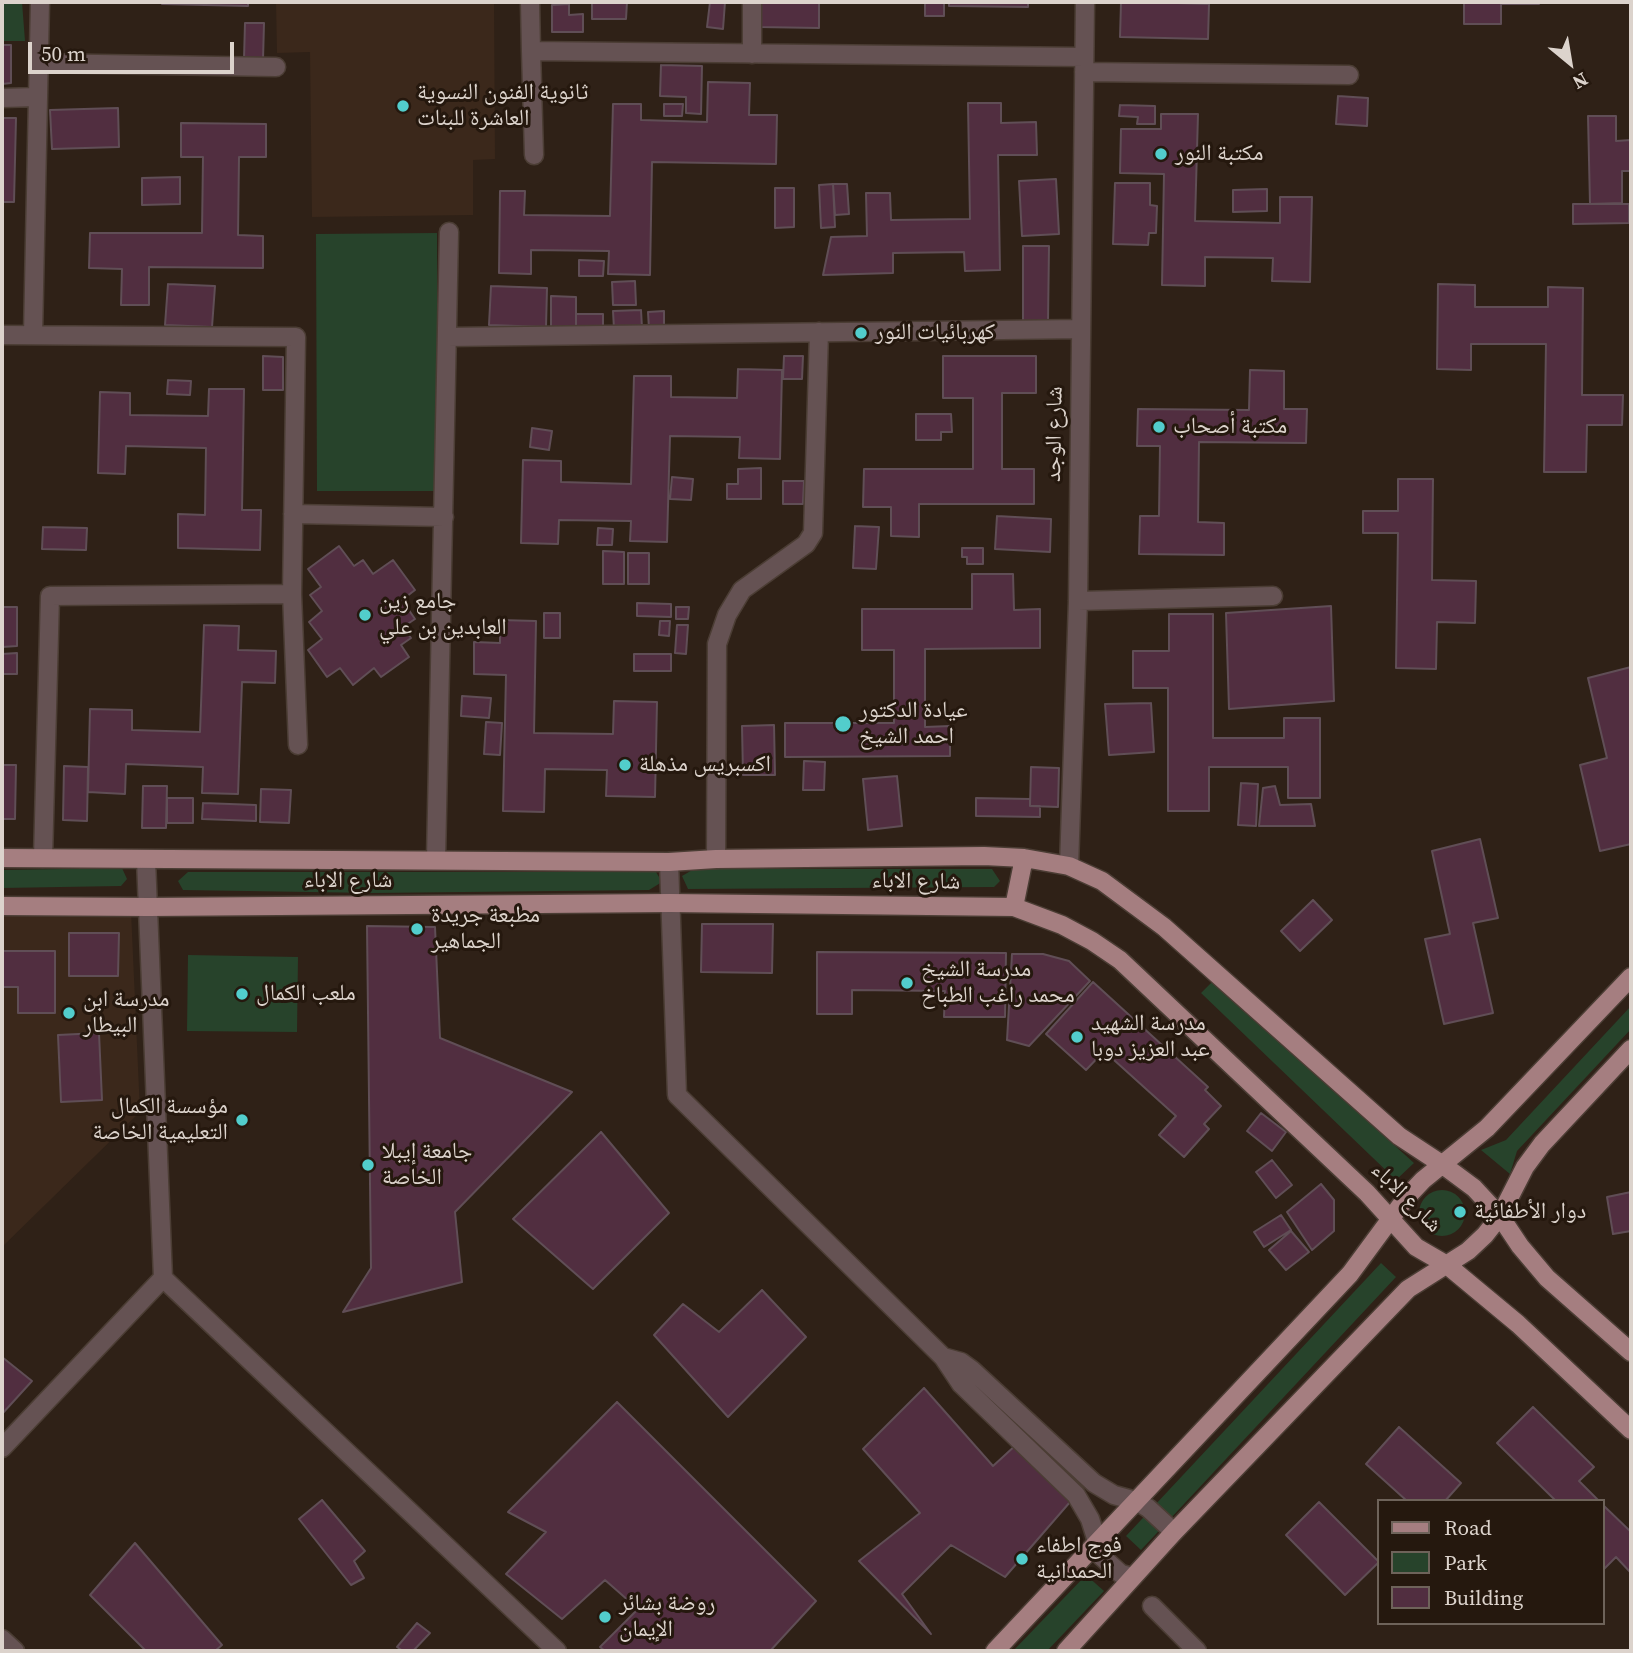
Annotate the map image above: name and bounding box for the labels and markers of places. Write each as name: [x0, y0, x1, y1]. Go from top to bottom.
place label: ثانوية الفنون النسوية العاشرة للبنات: [417, 79, 588, 133]
marker: ثانوية الفنون النسوية العاشرة للبنات: [395, 98, 411, 114]
place label: مكتبة النور: [1175, 140, 1264, 168]
marker: مكتبة النور: [1153, 146, 1169, 162]
place label: كهربائيات النور: [875, 319, 995, 347]
marker: كهربائيات النور: [853, 325, 869, 341]
place label: مكتبة أصحاب: [1173, 413, 1287, 441]
marker: مكتبة أصحاب: [1151, 419, 1167, 435]
place label: جامع زين العابدين بن علي: [379, 588, 507, 642]
marker: جامع زين العابدين بن علي: [357, 607, 373, 623]
place label: عيادة الدكتور احمد الشيخ: [859, 697, 968, 751]
marker: عيادة الدكتور احمد الشيخ: [833, 714, 853, 734]
place label: اكسبريس مذهلة: [639, 751, 771, 779]
marker: اكسبريس مذهلة: [617, 757, 633, 773]
place label: مطبعة جريدة الجماهير: [431, 902, 540, 956]
marker: مطبعة جريدة الجماهير: [409, 921, 425, 937]
place label: مدرسة الشيخ محمد راغب الطباخ: [921, 956, 1075, 1010]
marker: مدرسة الشيخ محمد راغب الطباخ: [899, 975, 915, 991]
place label: ملعب الكمال: [256, 980, 356, 1008]
place label: مدرسة ابن البيطار: [83, 986, 169, 1040]
marker: ملعب الكمال: [234, 986, 250, 1002]
marker: مدرسة ابن البيطار: [61, 1005, 77, 1021]
place label: مدرسة الشهيد عبد العزيز دوبا: [1091, 1010, 1210, 1064]
marker: مدرسة الشهيد عبد العزيز دوبا: [1069, 1029, 1085, 1045]
place label: مؤسسة الكمال التعليمية الخاصة: [92, 1093, 228, 1147]
marker: مؤسسة الكمال التعليمية الخاصة: [234, 1112, 250, 1128]
place label: جامعة إيبلا الخاصة: [382, 1138, 472, 1192]
marker: جامعة إيبلا الخاصة: [360, 1157, 376, 1173]
place label: دوار الأطفائية: [1474, 1198, 1586, 1226]
marker: دوار الأطفائية: [1452, 1204, 1468, 1220]
place label: فوج اطفاء الحمدانية: [1036, 1532, 1122, 1586]
marker: فوج اطفاء الحمدانية: [1014, 1551, 1030, 1567]
place label: روضة بشائر الإيمان: [619, 1590, 715, 1644]
marker: روضة بشائر الإيمان: [597, 1609, 613, 1625]

